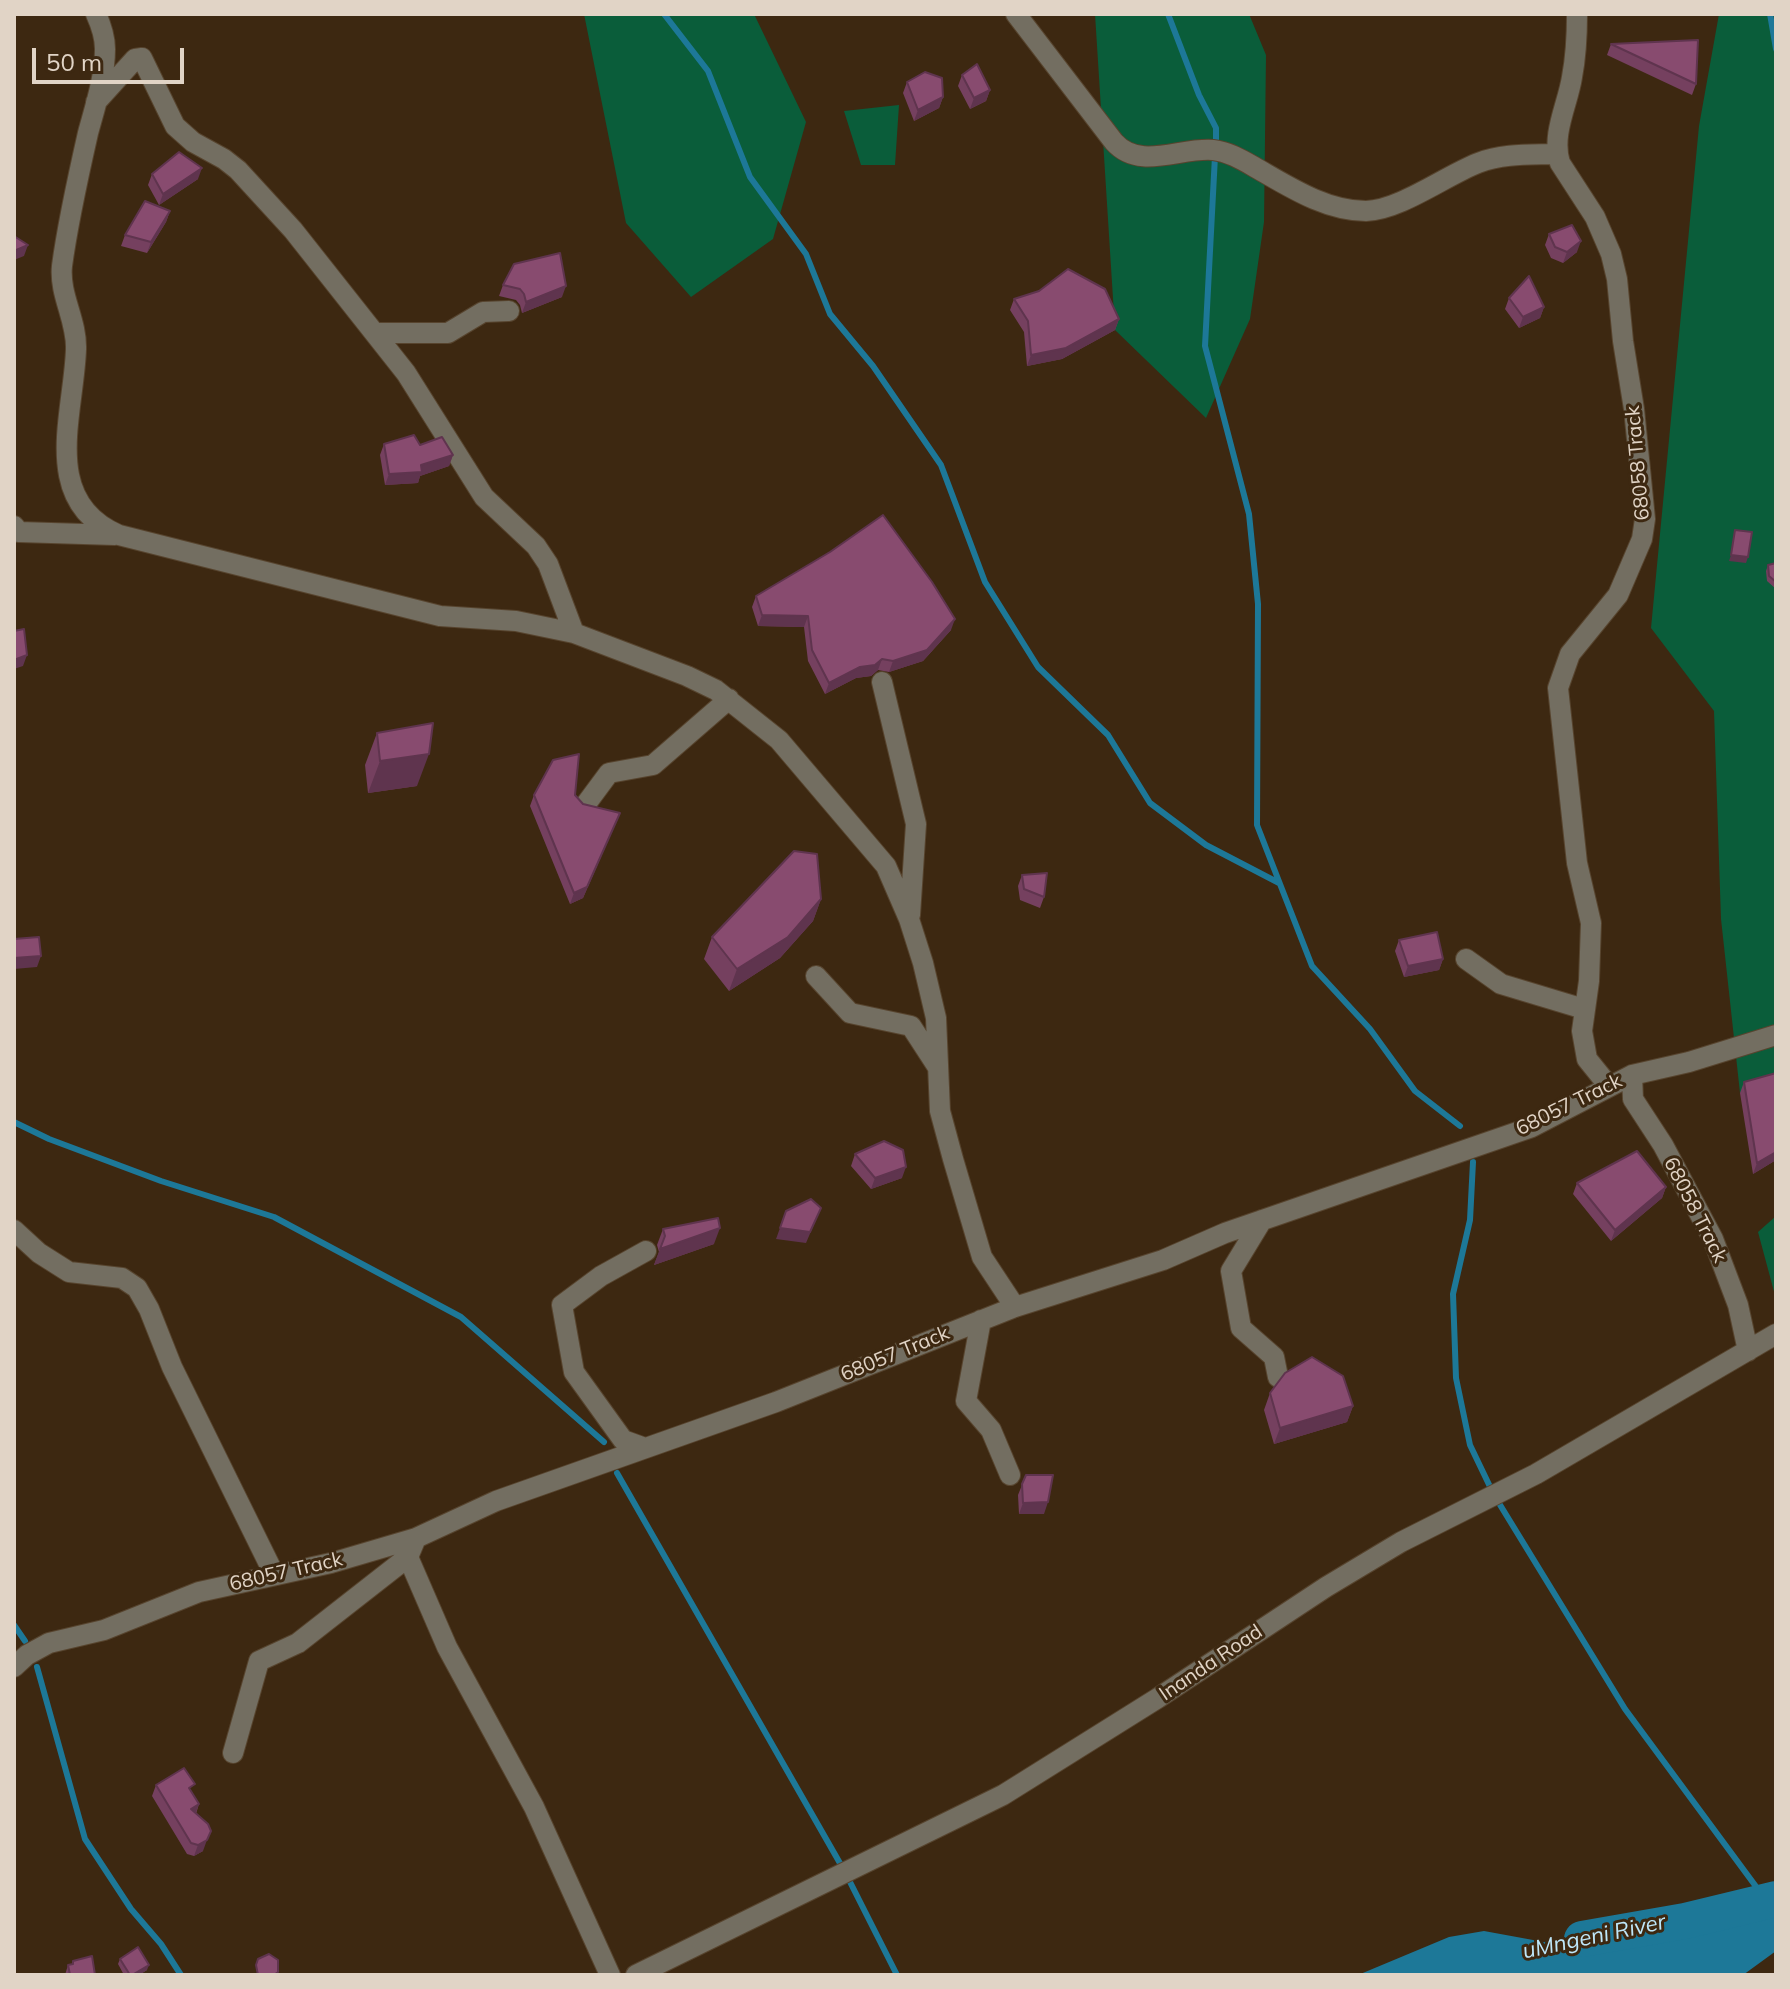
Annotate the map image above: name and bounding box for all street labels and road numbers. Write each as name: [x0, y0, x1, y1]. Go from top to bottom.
street label: 68058 Track: [1621, 405, 1655, 521]
street label: 68057 Track: [1512, 1069, 1626, 1141]
street label: 68058 Track: [1658, 1153, 1732, 1267]
street label: 68057 Track: [837, 1321, 953, 1387]
street label: 68057 Track: [227, 1547, 345, 1597]
street label: Inanda Road: [1155, 1620, 1267, 1706]

